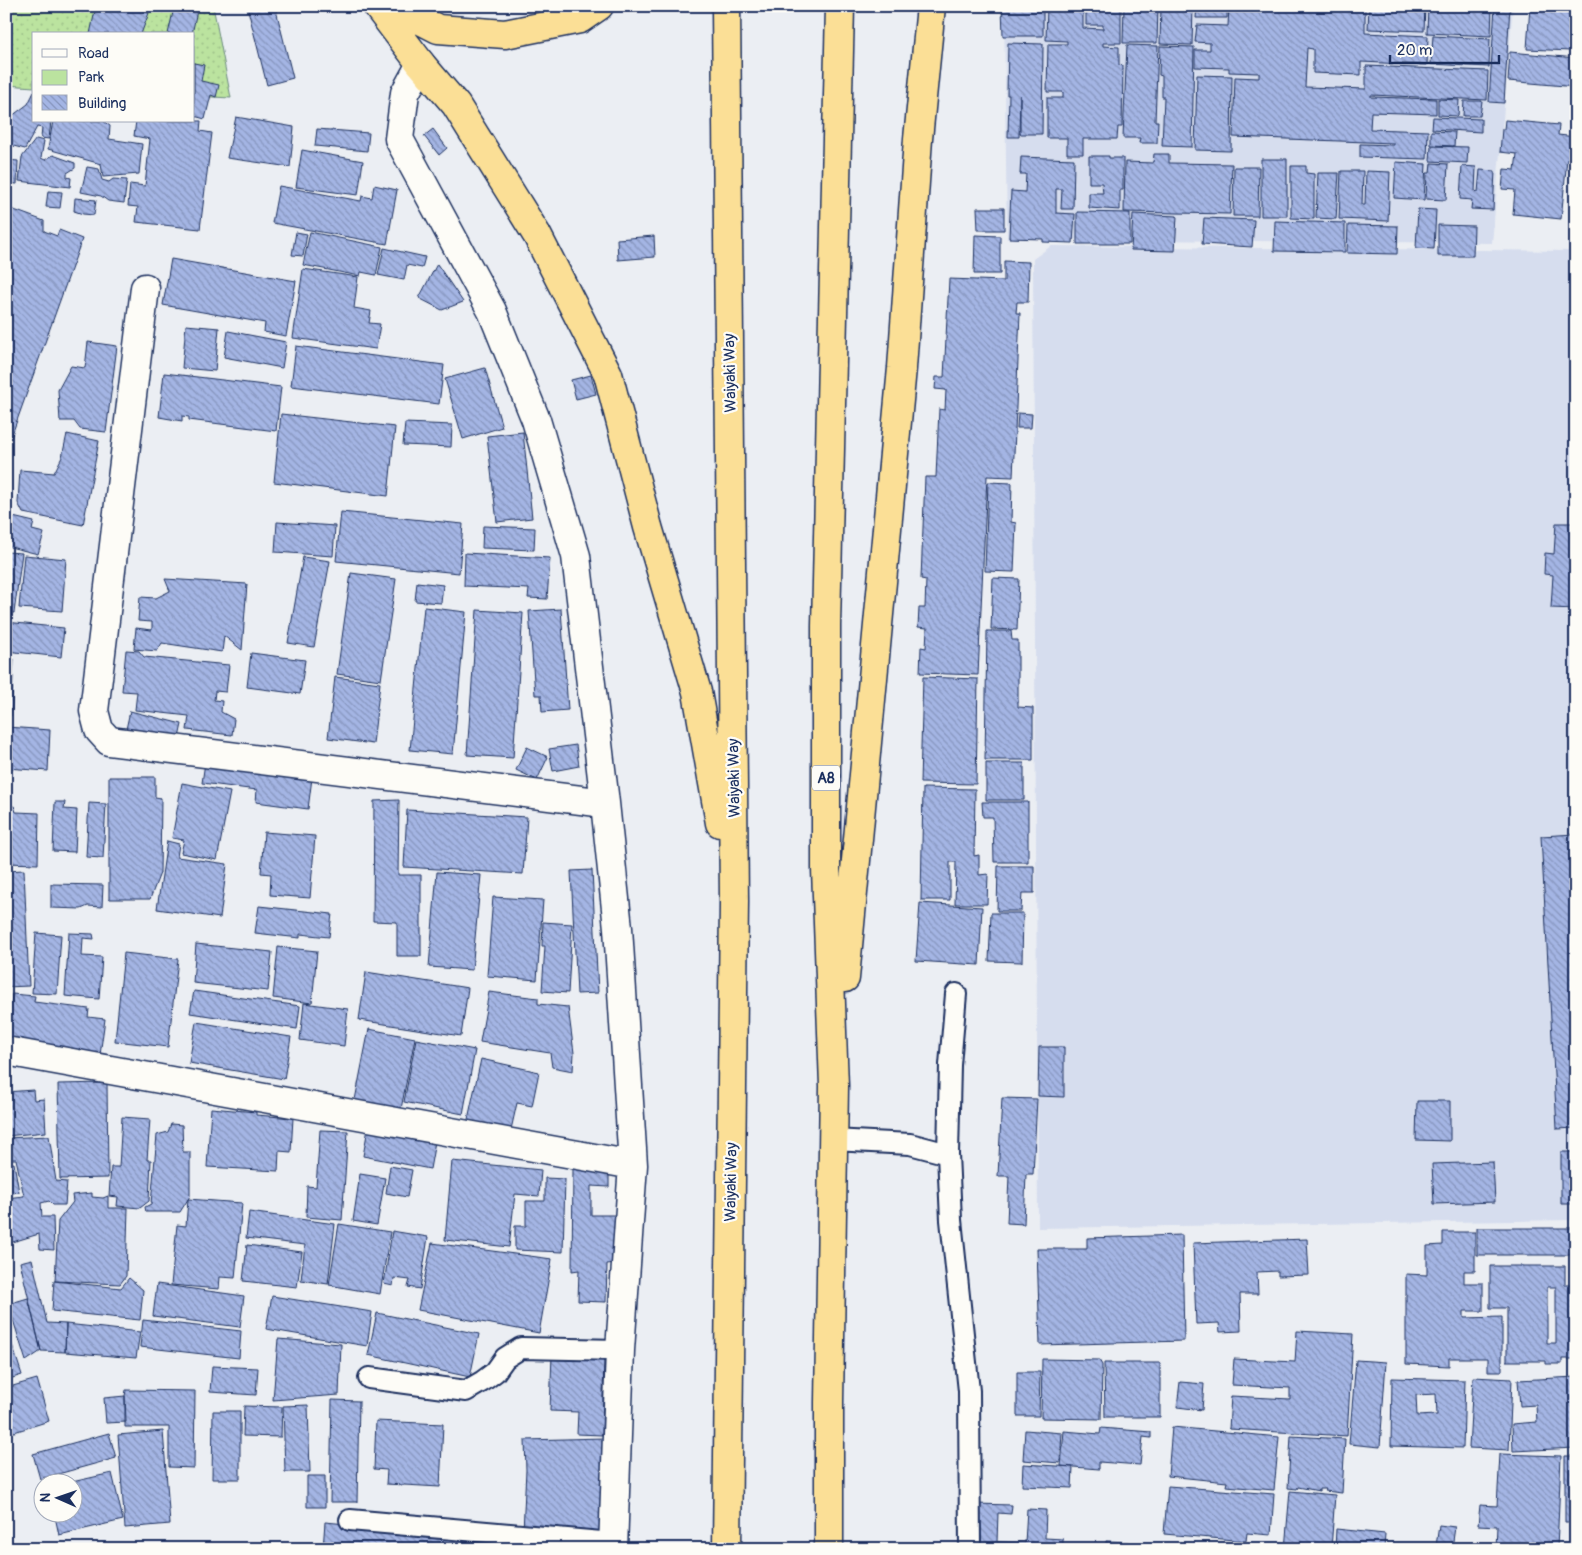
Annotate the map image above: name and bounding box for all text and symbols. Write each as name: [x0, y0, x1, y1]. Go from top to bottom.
legend: [32, 32, 195, 122]
scale bar: [1390, 32, 1498, 64]
text: 20 m: [1397, 41, 1432, 60]
text: Road: [78, 44, 109, 63]
text: Park: [78, 68, 105, 87]
text: Building: [78, 94, 126, 113]
street label: Waiyaki Way: [719, 333, 741, 413]
street label: Waiyaki Way: [723, 738, 745, 818]
road number: A8: [812, 766, 840, 790]
street label: Waiyaki Way: [720, 1142, 742, 1222]
north arrow: [32, 1472, 82, 1522]
text: N: [37, 1493, 54, 1503]

